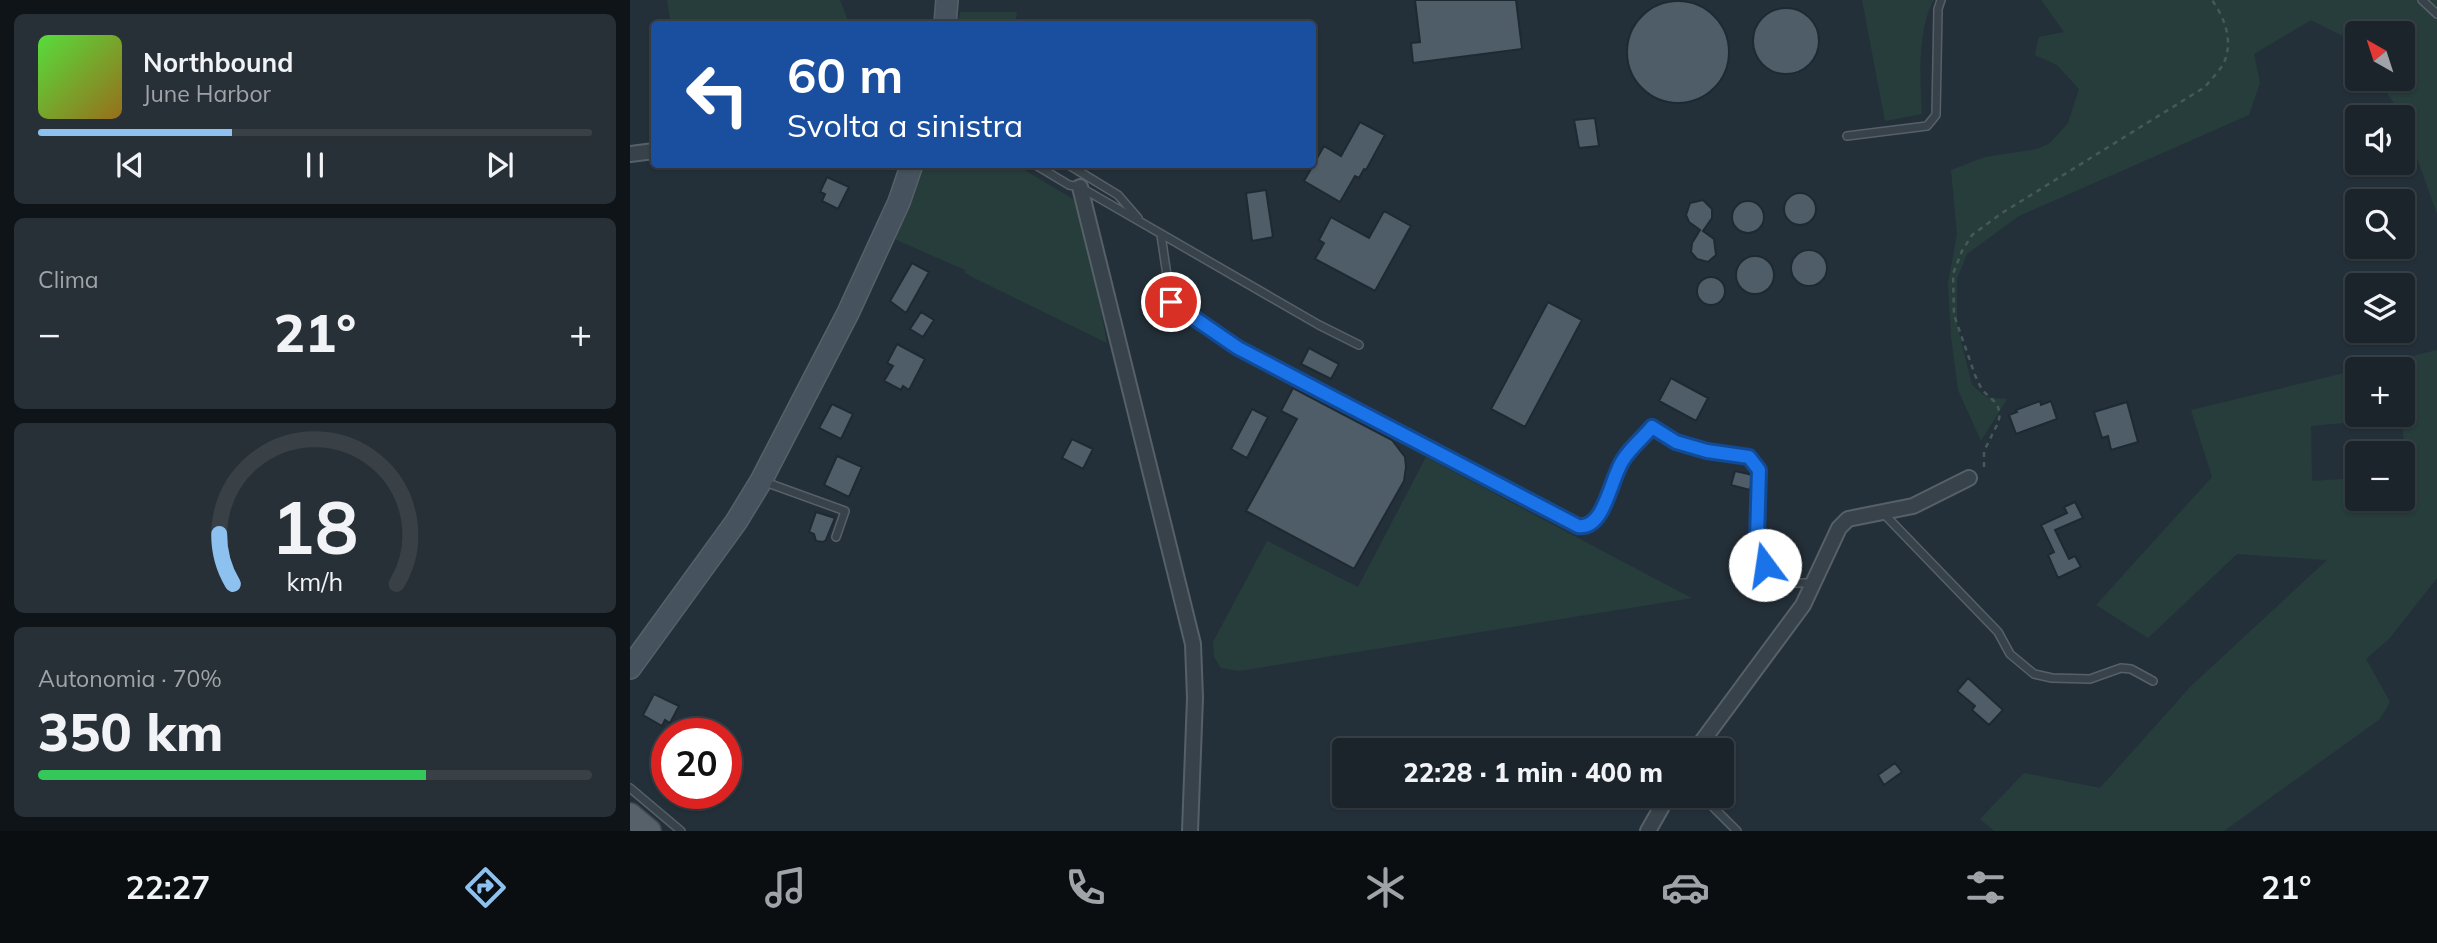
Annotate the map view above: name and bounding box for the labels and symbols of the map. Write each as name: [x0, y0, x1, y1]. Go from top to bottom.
north arrow: [2345, 21, 2415, 91]
pin: [1141, 272, 1201, 332]
position arrow: [1728, 528, 1802, 602]
speed limit sign: 20: [651, 718, 742, 809]

